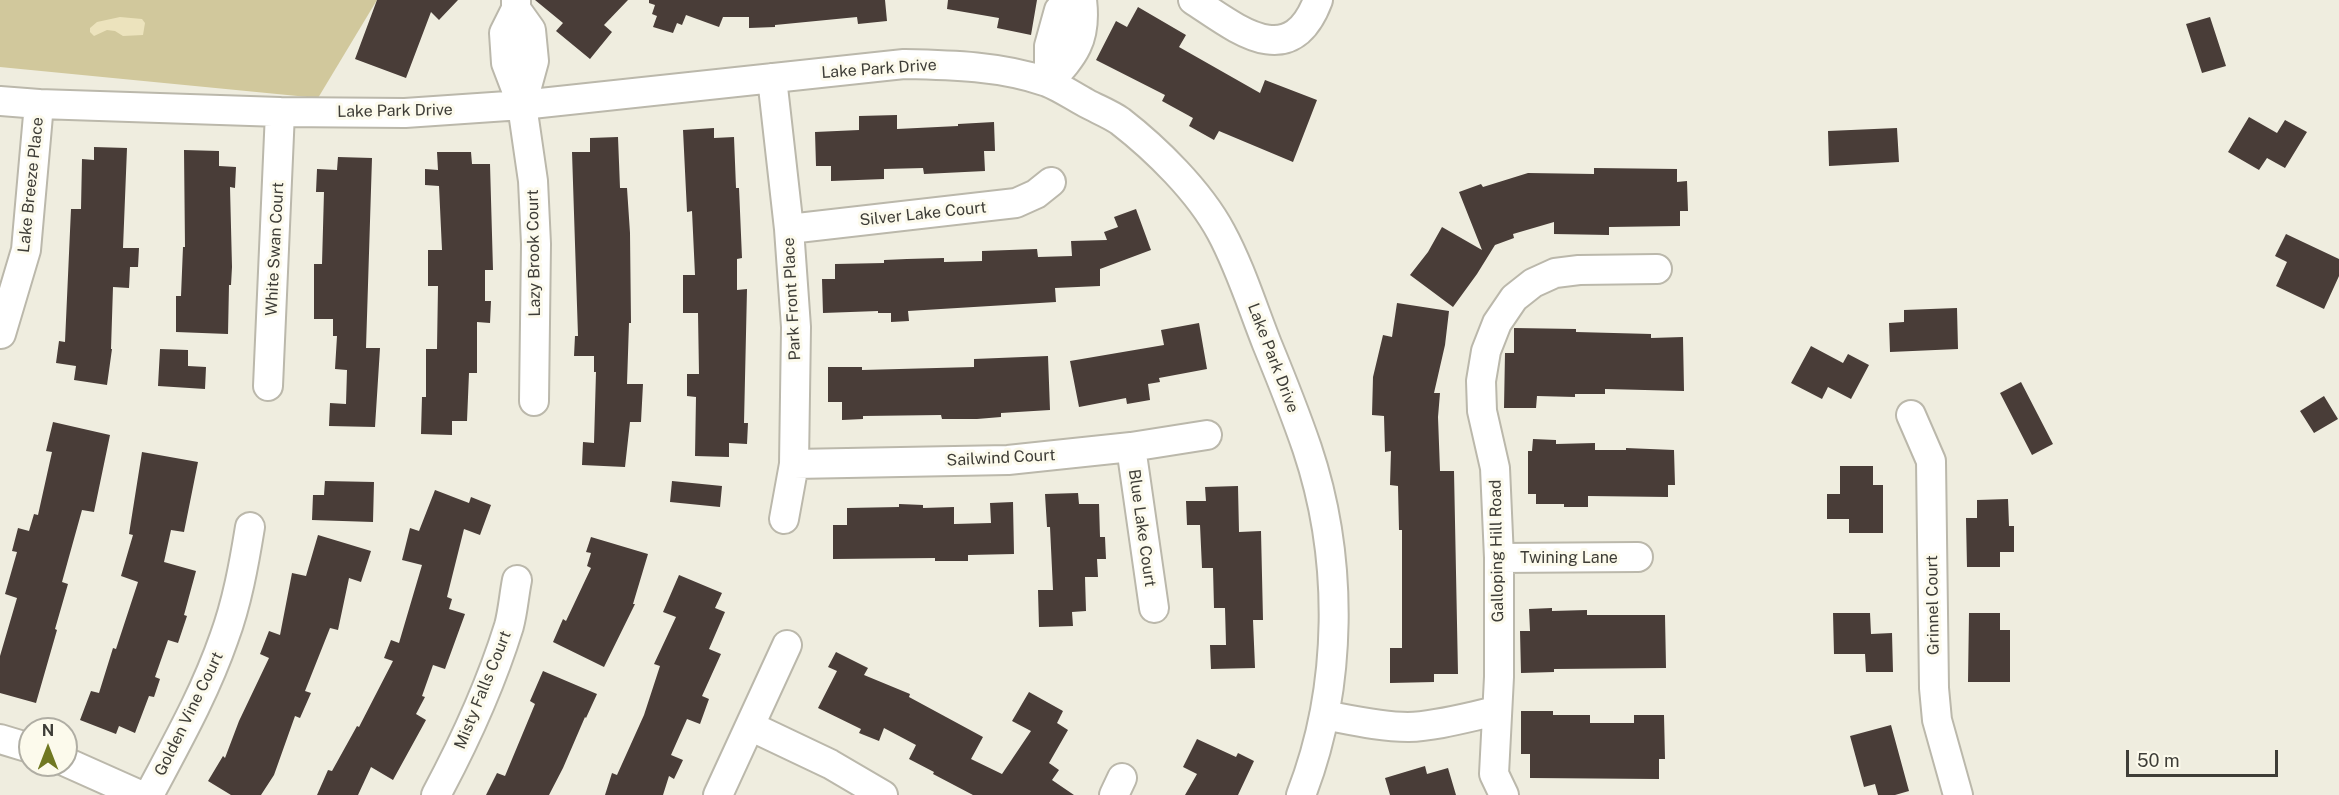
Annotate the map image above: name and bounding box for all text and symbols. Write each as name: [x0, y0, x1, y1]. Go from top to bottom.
street label: Lake Park Drive: [821, 55, 937, 83]
street label: Lake Park Drive: [337, 100, 453, 122]
street label: Lake Breeze Place: [14, 116, 48, 254]
street label: White Swan Court: [262, 182, 288, 316]
street label: Lazy Brook Court: [523, 189, 545, 317]
street label: Silver Lake Court: [859, 198, 987, 230]
street label: Park Front Place: [779, 237, 805, 361]
street label: Lake Park Drive: [1243, 301, 1303, 415]
street label: Sailwind Court: [946, 446, 1056, 470]
street label: Blue Lake Court: [1124, 468, 1160, 588]
street label: Galloping Hill Road: [1486, 479, 1508, 623]
street label: Twining Lane: [1520, 548, 1618, 568]
street label: Grinnel Court: [1923, 555, 1943, 655]
street label: Misty Falls Court: [451, 628, 515, 752]
street label: Golden Vine Court: [151, 649, 227, 779]
north arrow: [18, 717, 78, 777]
text: N: [42, 721, 54, 740]
scale bar: [2129, 738, 2280, 776]
text: 50 m: [2137, 750, 2180, 771]

